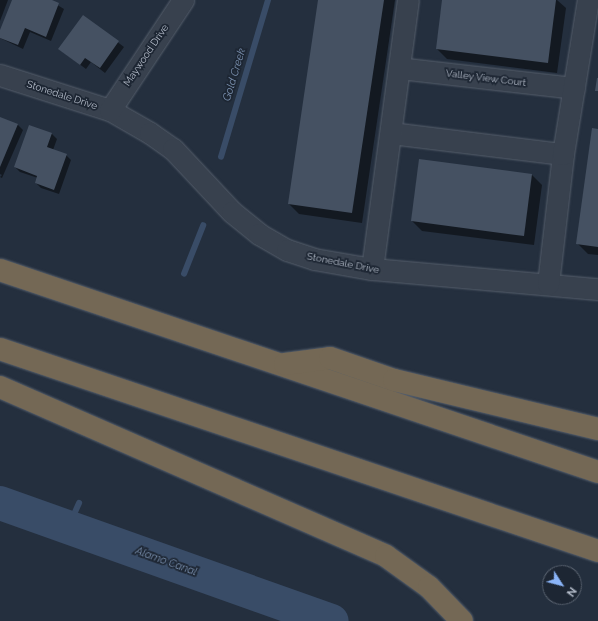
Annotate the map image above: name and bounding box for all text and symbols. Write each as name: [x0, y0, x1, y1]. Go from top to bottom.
street label: Maywood Drive: [121, 22, 171, 88]
water label: Gold Creek: [221, 47, 249, 103]
street label: Valley View Court: [445, 67, 527, 89]
street label: Stonedale Drive: [25, 78, 99, 112]
street label: Stonedale Drive: [306, 250, 380, 276]
water label: Alamo Canal: [133, 545, 199, 579]
north arrow: [542, 565, 582, 605]
text: N: [564, 585, 579, 599]

